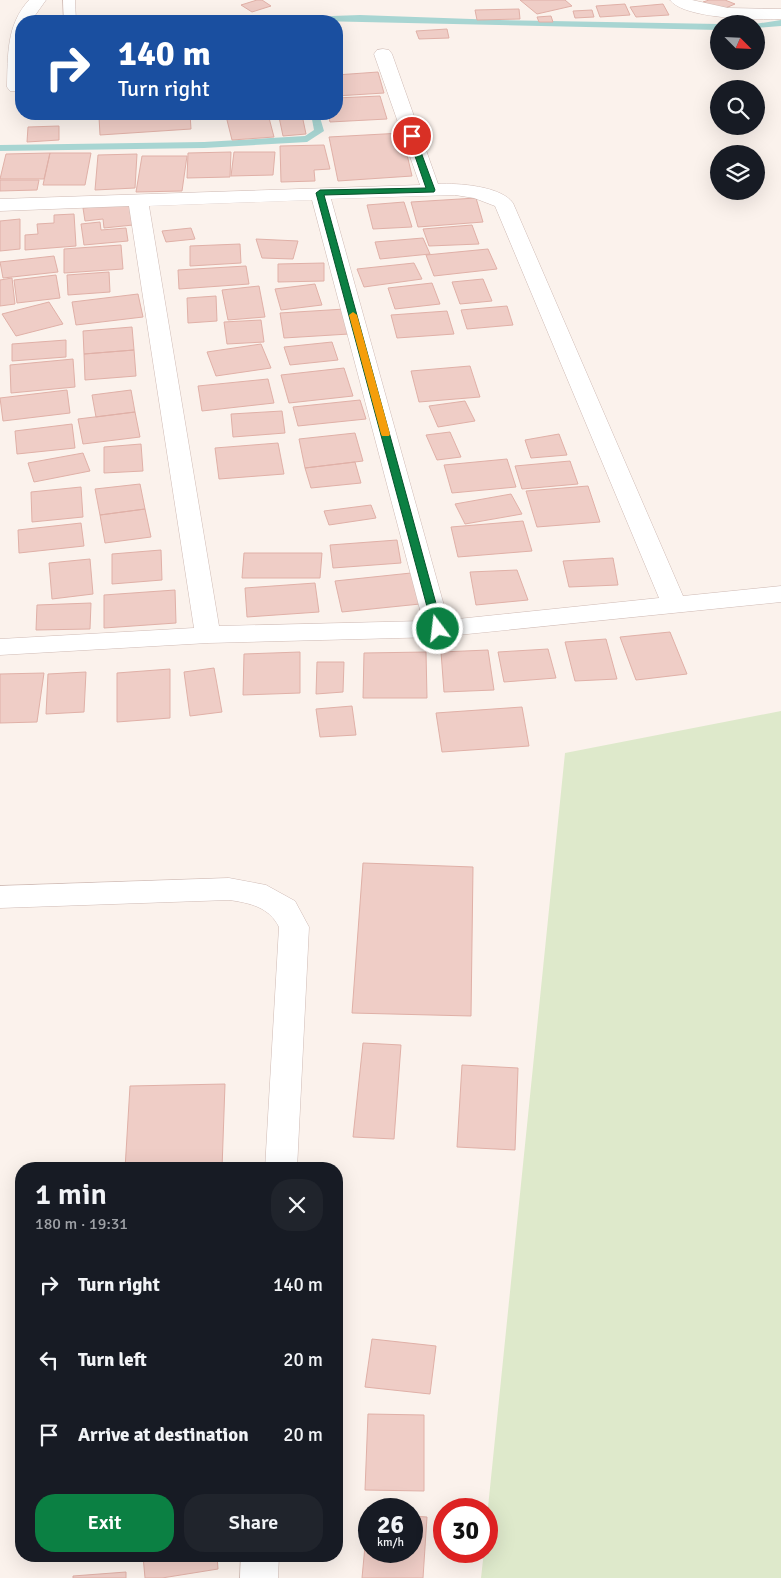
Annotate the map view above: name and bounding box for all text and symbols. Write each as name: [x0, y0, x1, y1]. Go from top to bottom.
north arrow: [710, 15, 765, 70]
map controls: [710, 15, 765, 200]
text: 140 m: [118, 32, 211, 75]
icon: right: [35, 35, 100, 100]
text: Turn right: [118, 75, 210, 102]
button: search: [710, 80, 765, 135]
pin: [391, 115, 433, 157]
icon: arrive: [398, 122, 426, 150]
button: layers: [710, 145, 765, 200]
position arrow: [411, 602, 463, 654]
text: 1 min: [35, 1176, 107, 1213]
button: close: [271, 1179, 323, 1231]
text: 180 m · 19:31: [35, 1214, 128, 1234]
icon: right: [35, 1271, 63, 1299]
text: Turn right: [78, 1273, 160, 1297]
text: 140 m: [273, 1273, 323, 1297]
icon: left: [35, 1346, 63, 1374]
text: Turn left: [78, 1348, 147, 1372]
text: 20 m: [283, 1348, 323, 1372]
icon: arrive: [35, 1421, 63, 1449]
text: Arrive at destination: [78, 1423, 249, 1447]
text: 20 m: [283, 1423, 323, 1447]
button: Exit: [35, 1494, 174, 1552]
button: Share: [184, 1494, 323, 1552]
speed limit sign: 30: [433, 1498, 498, 1563]
text: 26: [377, 1509, 404, 1540]
text: km/h: [377, 1535, 404, 1550]

